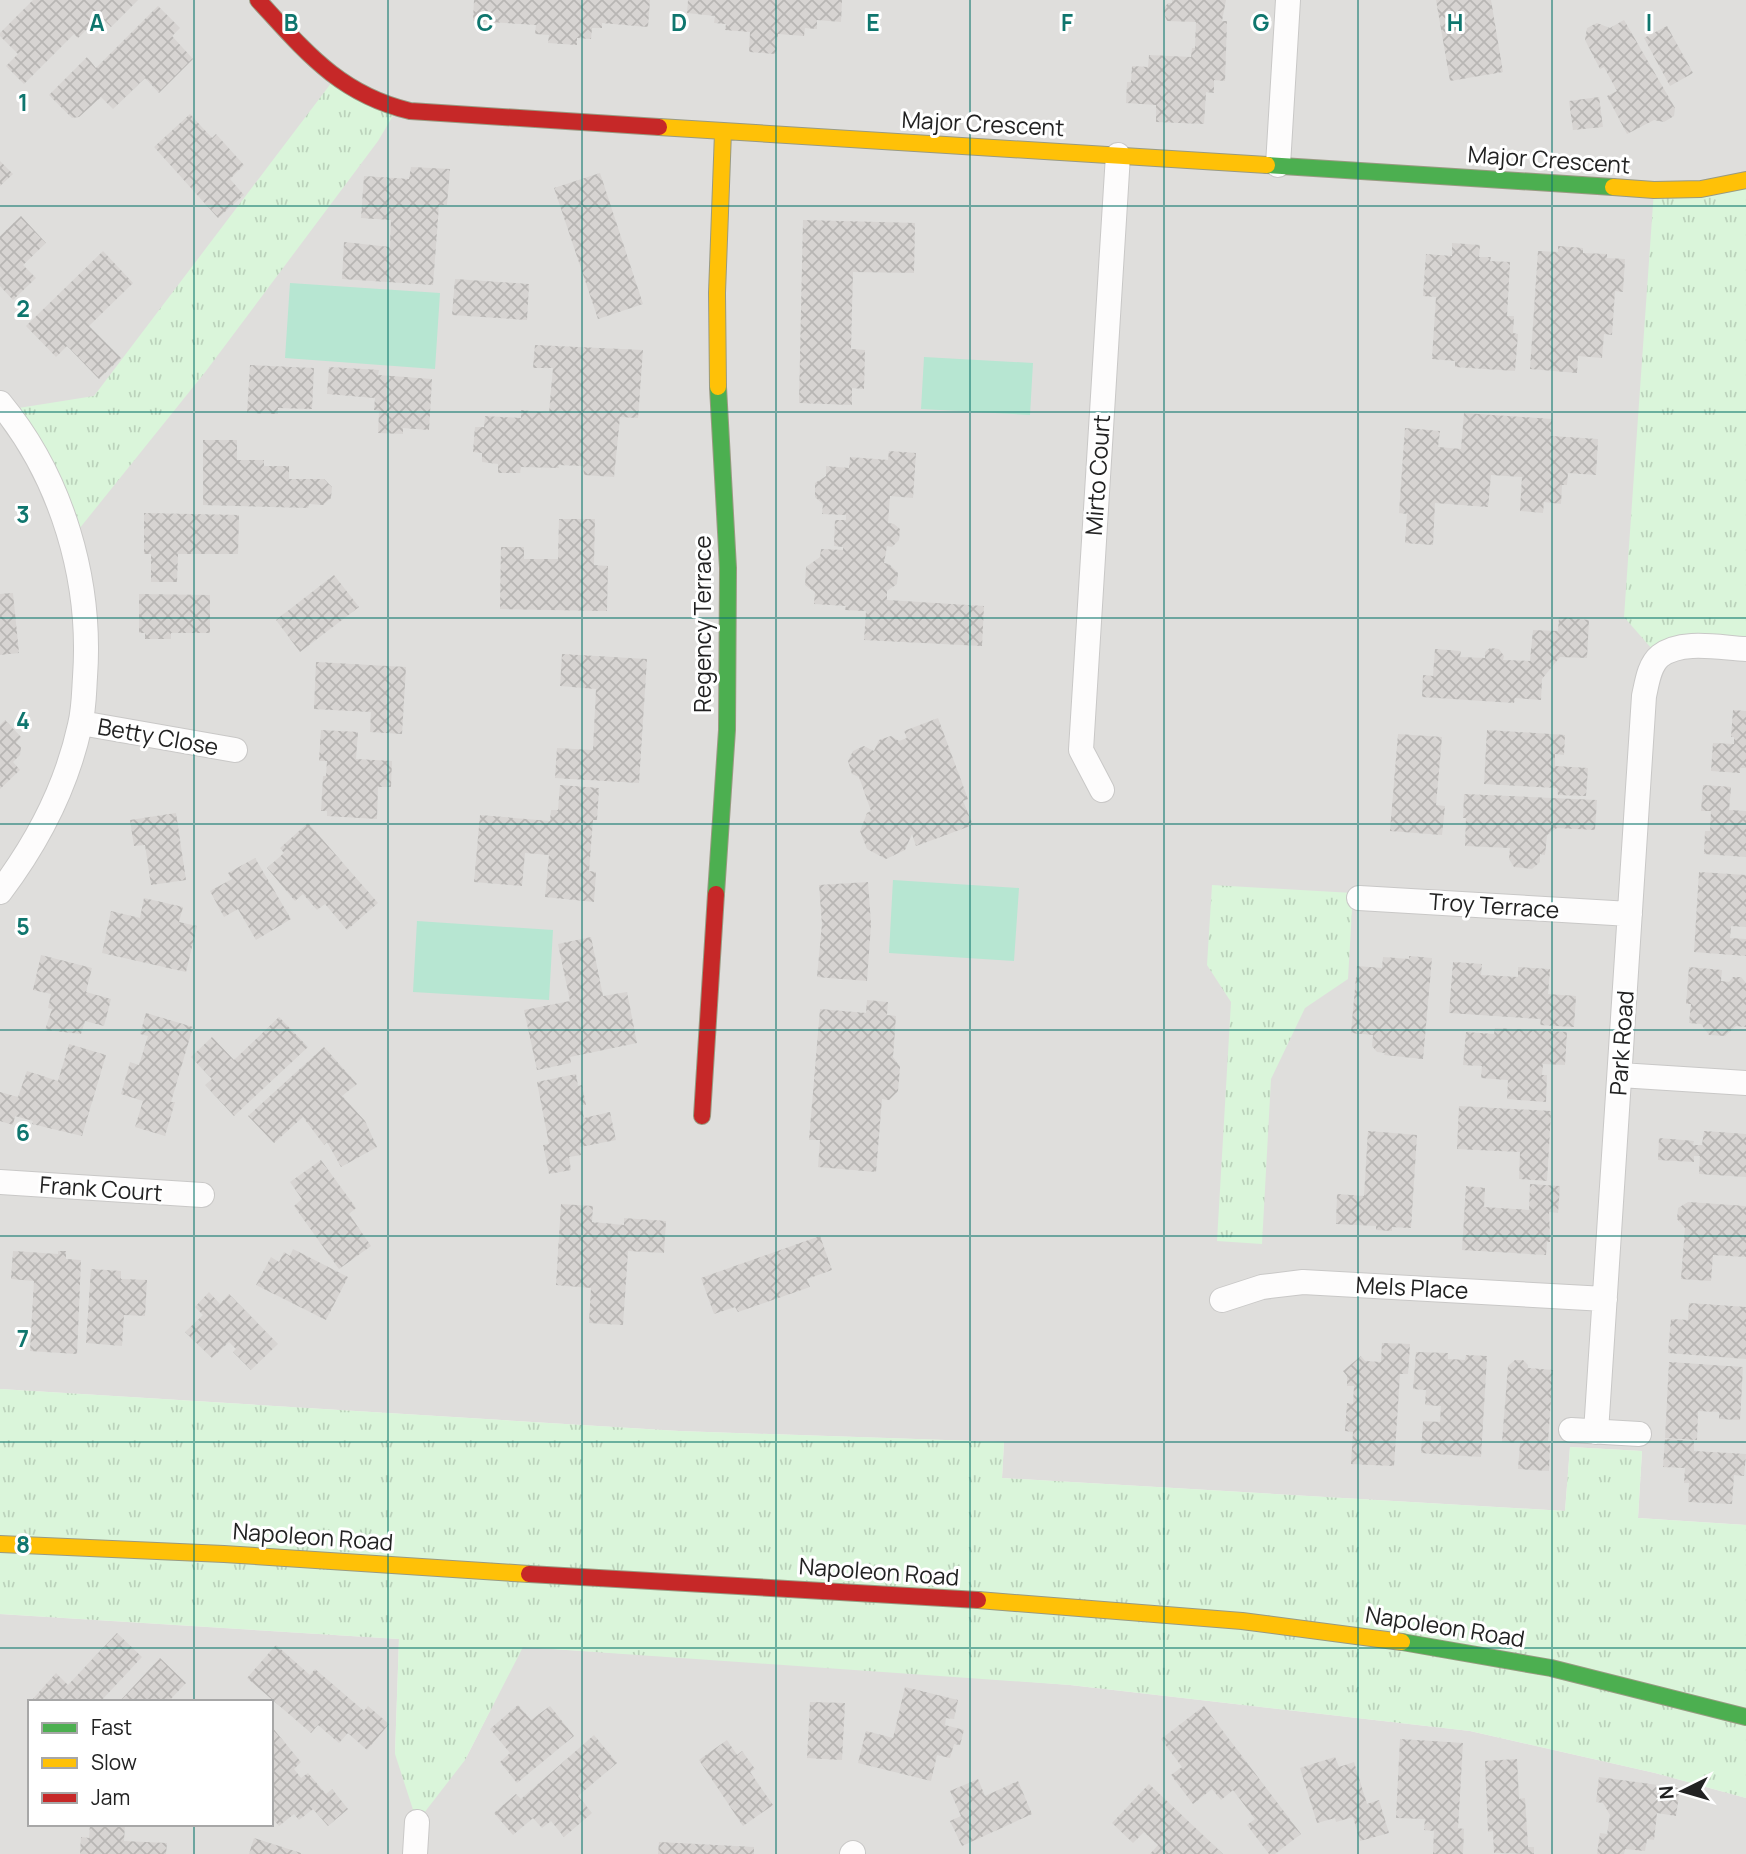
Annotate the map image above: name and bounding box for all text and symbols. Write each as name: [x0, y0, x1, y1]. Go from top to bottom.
text: A: [89, 6, 105, 38]
text: B: [284, 6, 298, 38]
text: C: [477, 6, 494, 38]
text: D: [671, 6, 687, 38]
text: E: [866, 6, 880, 38]
text: F: [1061, 6, 1073, 38]
text: G: [1253, 6, 1270, 38]
text: H: [1447, 6, 1463, 38]
text: I: [1646, 6, 1652, 38]
text: 1: [18, 86, 28, 118]
street label: Major Crescent: [901, 103, 1065, 143]
street label: Major Crescent: [1467, 137, 1631, 181]
text: 2: [16, 292, 30, 324]
street label: Mirto Court: [1077, 413, 1117, 536]
text: 3: [16, 498, 30, 530]
street label: Regency Terrace: [686, 535, 718, 713]
text: 4: [16, 704, 30, 736]
street label: Betty Close: [95, 710, 221, 762]
street label: Troy Terrace: [1428, 884, 1560, 926]
text: 5: [16, 910, 30, 942]
street label: Park Road: [1601, 989, 1641, 1096]
text: 6: [16, 1116, 30, 1148]
street label: Frank Court: [39, 1168, 164, 1208]
street label: Mels Place: [1355, 1268, 1469, 1306]
text: 7: [17, 1322, 29, 1354]
street label: Napoleon Road: [232, 1514, 394, 1558]
text: 8: [16, 1528, 30, 1560]
street label: Napoleon Road: [798, 1549, 960, 1593]
street label: Napoleon Road: [1363, 1598, 1527, 1654]
legend: [28, 1700, 273, 1826]
text: Fast: [91, 1713, 132, 1741]
text: Slow: [91, 1748, 137, 1776]
north arrow: [1648, 1756, 1718, 1826]
text: Jam: [91, 1783, 130, 1811]
text: N: [1653, 1785, 1680, 1800]

